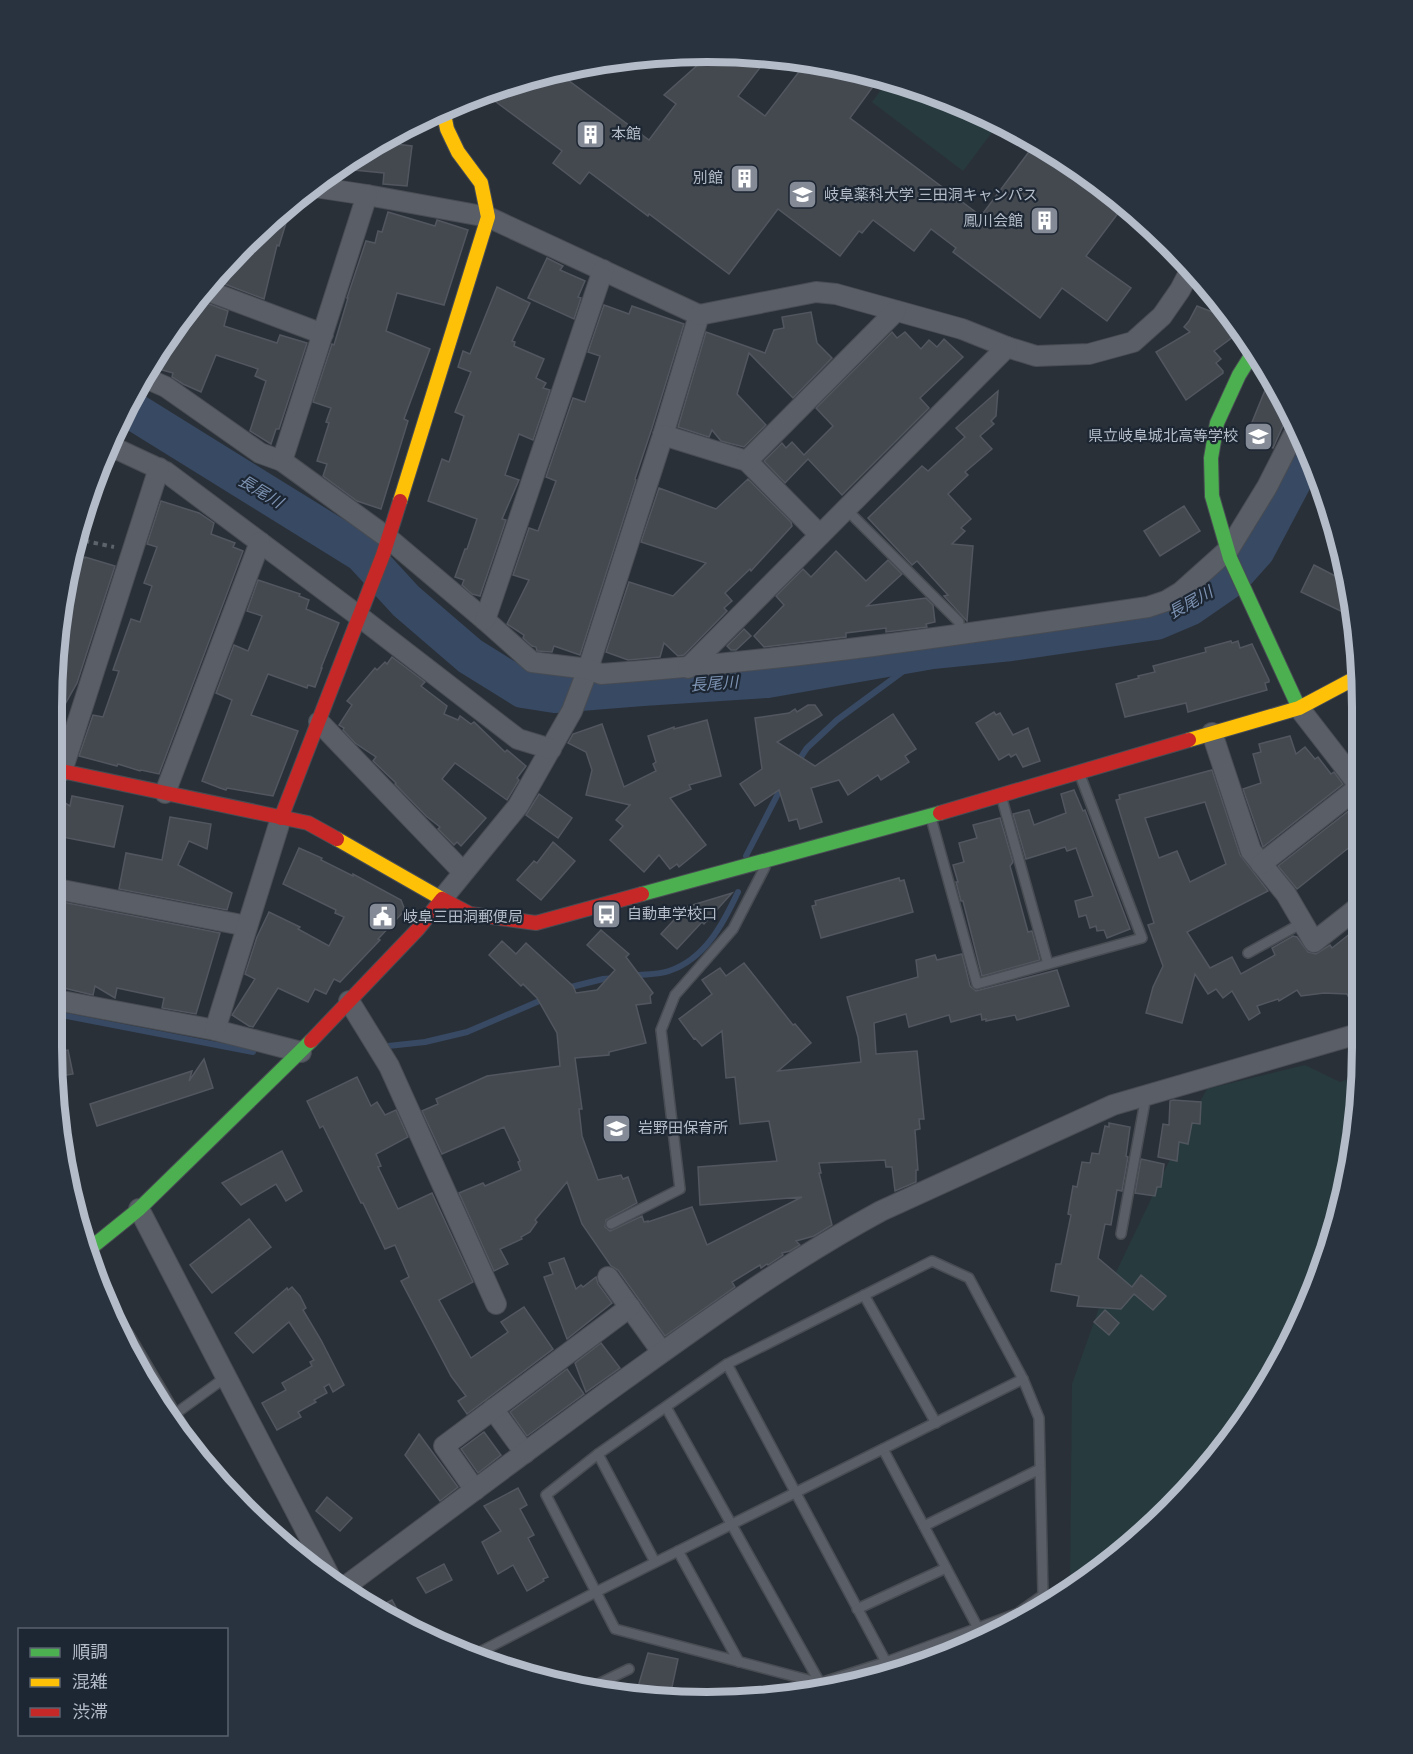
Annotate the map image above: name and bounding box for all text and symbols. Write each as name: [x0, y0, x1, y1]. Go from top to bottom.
building icon: 本館: [574, 118, 606, 150]
place label: 本館: [611, 125, 641, 142]
building icon: 別館: [728, 162, 760, 194]
place label: 別館: [693, 169, 723, 186]
school or university icon: 岐阜薬科大学 三田洞キャンパス: [787, 179, 819, 211]
place label: 岐阜薬科大学 三田洞キャンパス: [824, 186, 1038, 203]
building icon: 鳳川会館: [1028, 205, 1060, 237]
place label: 鳳川会館: [963, 212, 1023, 229]
school or university icon: 県立岐阜城北高等学校: [1243, 420, 1275, 452]
place label: 県立岐阜城北高等学校: [1088, 427, 1238, 444]
water label: 長尾川: [235, 471, 288, 513]
water label: 長尾川: [1165, 582, 1218, 622]
water label: 長尾川: [689, 672, 741, 695]
bus stop icon: 自動車学校口: [590, 898, 622, 930]
public building icon: 岐阜三田洞郵便局: [366, 901, 398, 933]
place label: 自動車学校口: [627, 905, 717, 922]
place label: 岐阜三田洞郵便局: [403, 908, 523, 925]
school or university icon: 岩野田保育所: [601, 1112, 633, 1144]
place label: 岩野田保育所: [638, 1119, 728, 1136]
legend: [18, 1628, 228, 1736]
text: 順調: [72, 1641, 108, 1662]
text: 混雑: [72, 1671, 108, 1692]
text: 渋滞: [72, 1701, 108, 1722]

